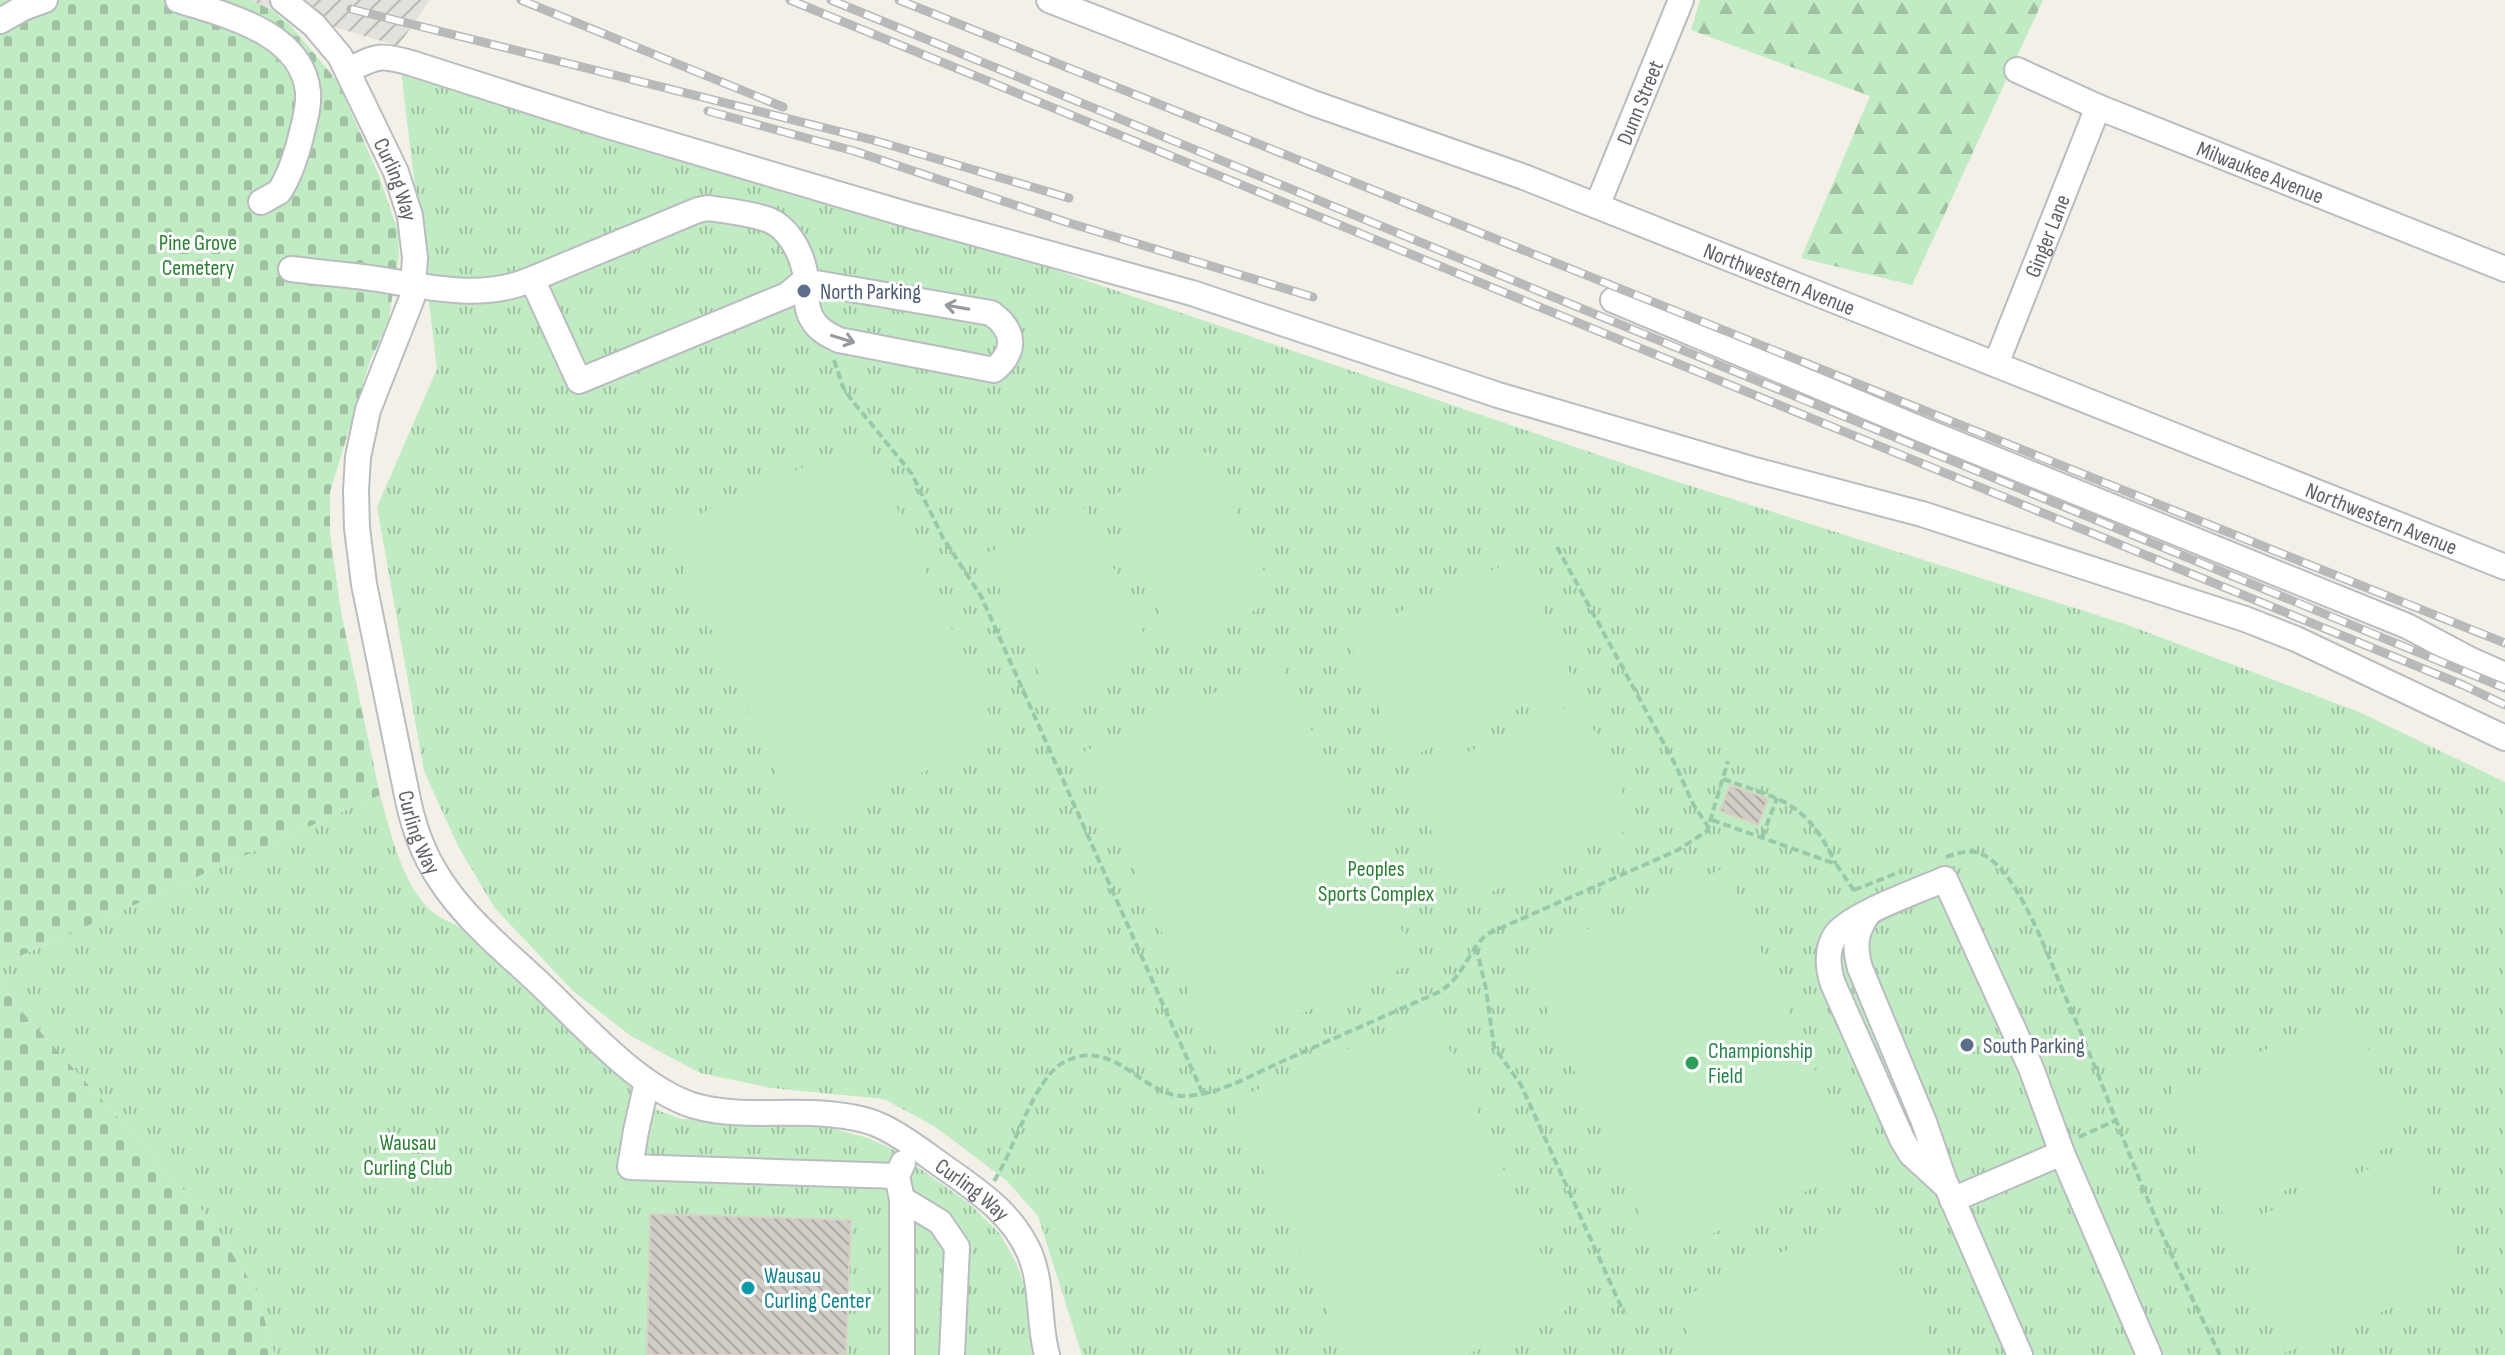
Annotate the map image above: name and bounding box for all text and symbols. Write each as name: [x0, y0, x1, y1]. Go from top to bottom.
street label: Dunn Street: [1611, 56, 1670, 149]
street label: Curling Way: [367, 134, 422, 222]
street label: Milwaukee Avenue: [2193, 136, 2327, 210]
street label: Ginger Lane: [2020, 191, 2077, 282]
park label: Pine Grove Cemetery: [159, 230, 237, 282]
street label: Northwestern Avenue: [1699, 238, 1859, 322]
place label: North Parking: [820, 279, 921, 306]
marker: North Parking: [795, 282, 813, 300]
one-way arrow: [944, 298, 970, 313]
one-way arrow: [830, 333, 855, 348]
street label: Northwestern Avenue: [2302, 477, 2461, 562]
street label: Curling Way: [391, 788, 446, 880]
park label: Peoples Sports Complex: [1318, 856, 1435, 908]
place label: South Parking: [1983, 1033, 2085, 1060]
marker: South Parking: [1958, 1036, 1976, 1054]
place label: Championship Field: [1708, 1038, 1813, 1090]
marker: Championship Field: [1683, 1054, 1701, 1072]
park label: Wausau Curling Club: [363, 1130, 453, 1182]
street label: Curling Way: [929, 1153, 1015, 1228]
place label: Wausau Curling Center: [764, 1263, 871, 1315]
marker: Wausau Curling Center: [739, 1279, 757, 1297]

